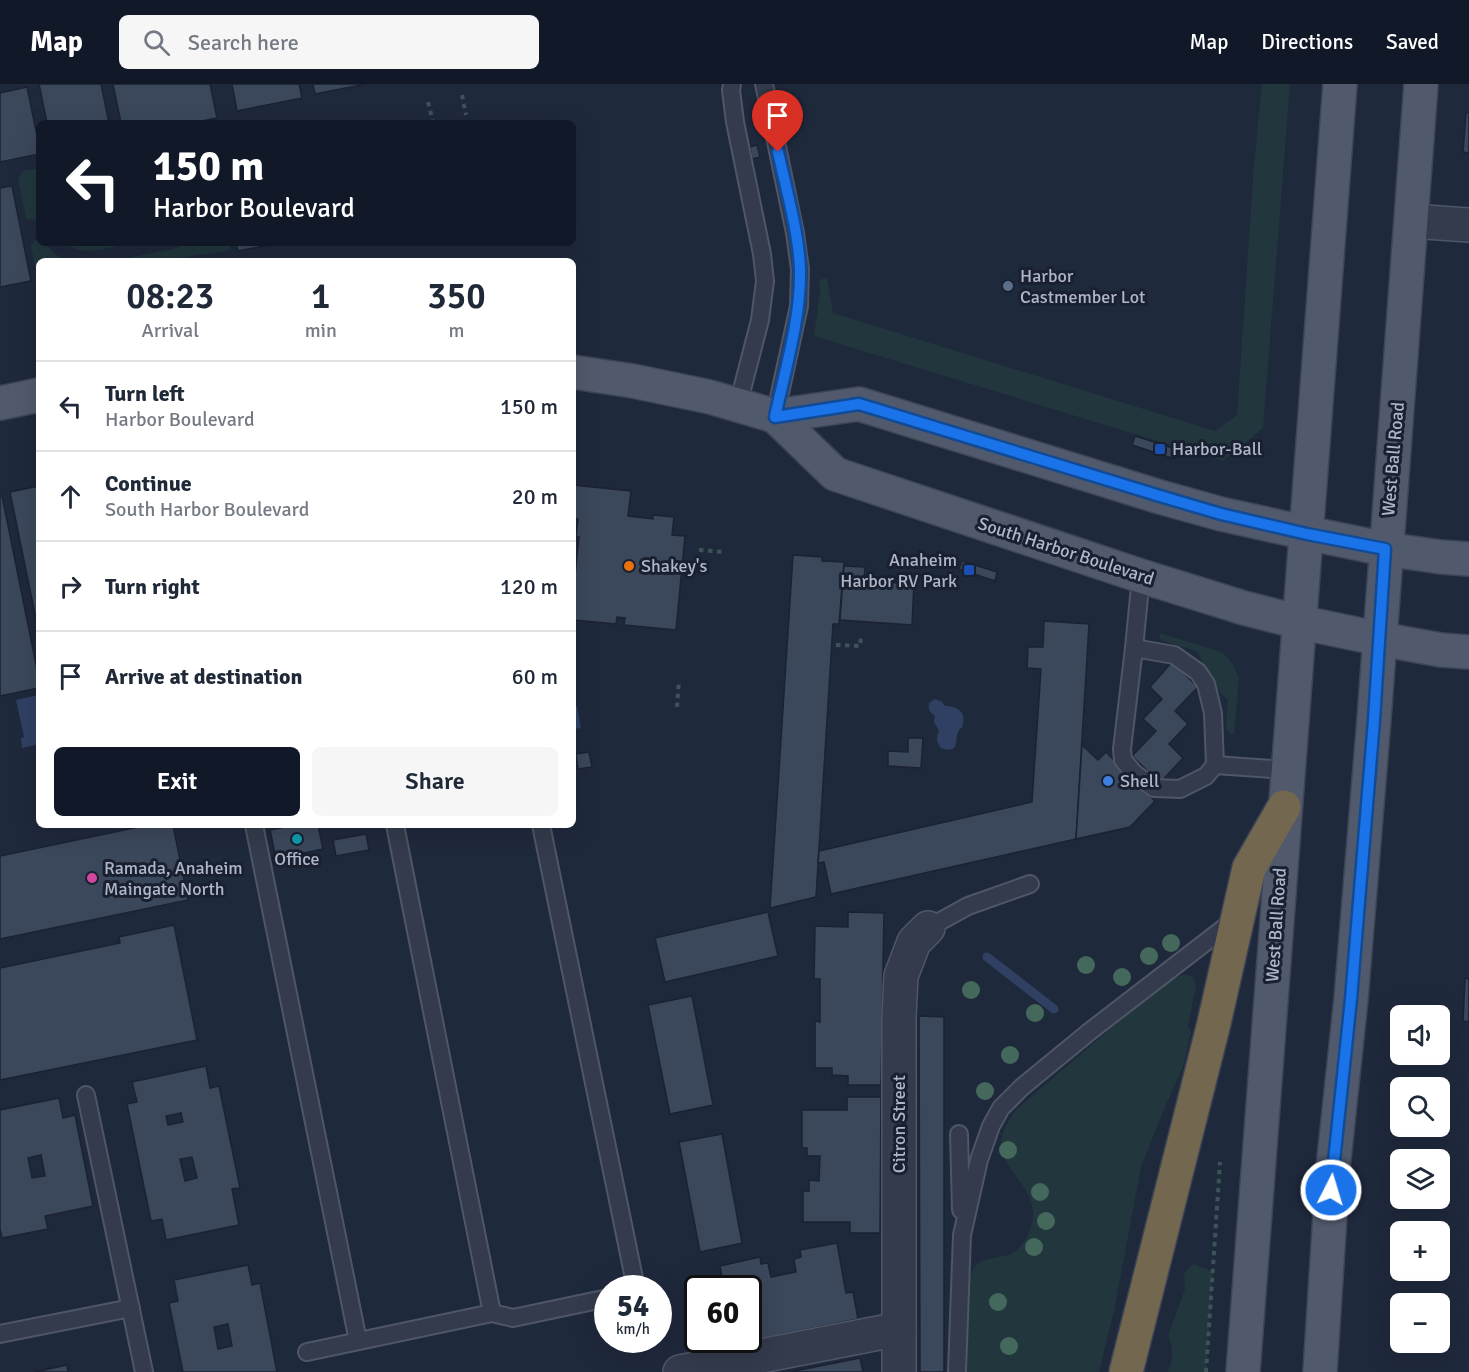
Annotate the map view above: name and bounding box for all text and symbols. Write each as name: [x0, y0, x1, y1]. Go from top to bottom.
search box: [119, 15, 539, 69]
text: Map: [30, 25, 83, 59]
icon: search: [140, 26, 173, 59]
text: Search here: [188, 29, 299, 56]
text: Map: [1190, 29, 1228, 55]
text: Directions: [1261, 29, 1353, 55]
text: Saved: [1386, 29, 1439, 55]
pin: [752, 90, 803, 152]
icon: arrive: [761, 99, 794, 132]
text: 150 m: [153, 141, 264, 192]
icon: left: [54, 144, 132, 222]
text: Harbor Boulevard: [153, 192, 355, 225]
place label: Harbor Castmember Lot: [1020, 265, 1145, 308]
text: 08:23: [126, 274, 214, 319]
text: 1: [311, 274, 331, 319]
text: 350: [427, 274, 486, 319]
marker: Harbor Castmember Lot: [1001, 279, 1015, 293]
text: Arrival: [142, 318, 199, 343]
text: min: [305, 318, 337, 343]
text: m: [448, 318, 464, 343]
text: Turn left: [105, 380, 185, 407]
icon: left: [54, 390, 87, 423]
text: 150 m: [500, 393, 558, 420]
street label: West Ball Road: [1377, 401, 1409, 517]
text: Harbor Boulevard: [105, 407, 255, 432]
place label: Harbor-Ball: [1172, 438, 1262, 460]
marker: Harbor-Ball: [1153, 442, 1167, 456]
text: Continue: [105, 470, 192, 497]
icon: ahead: [54, 480, 87, 513]
text: 20 m: [512, 483, 558, 510]
text: South Harbor Boulevard: [105, 497, 309, 522]
street label: South Harbor Boulevard: [975, 512, 1157, 590]
place label: Anaheim Harbor RV Park: [840, 549, 957, 592]
place label: Shakey's: [641, 555, 707, 577]
marker: Shakey's: [622, 559, 636, 573]
marker: Anaheim Harbor RV Park: [962, 563, 976, 577]
icon: right: [54, 570, 87, 603]
text: Turn right: [105, 573, 200, 600]
text: 120 m: [500, 573, 558, 600]
icon: arrive: [54, 660, 87, 693]
text: Arrive at destination: [105, 663, 302, 690]
text: 60 m: [512, 663, 558, 690]
button: Exit: [54, 747, 300, 816]
button: Share: [312, 747, 558, 816]
place label: Shell: [1120, 770, 1159, 792]
marker: Shell: [1101, 774, 1115, 788]
marker: Office: [290, 832, 304, 846]
place label: Office: [274, 848, 320, 870]
place label: Ramada, Anaheim Maingate North: [104, 857, 243, 900]
street label: West Ball Road: [1261, 867, 1291, 983]
marker: Ramada, Anaheim Maingate North: [85, 871, 99, 885]
map controls: [1390, 1005, 1450, 1353]
button: sound: [1390, 1005, 1450, 1065]
street label: Citron Street: [888, 1075, 910, 1173]
button: search: [1390, 1077, 1450, 1137]
button: layers: [1390, 1149, 1450, 1209]
position arrow: [1299, 1158, 1363, 1222]
button: +: [1390, 1221, 1450, 1281]
speed limit sign: 60: [684, 1275, 762, 1353]
text: 54: [617, 1288, 649, 1325]
button: −: [1390, 1293, 1450, 1353]
text: km/h: [616, 1320, 650, 1338]

